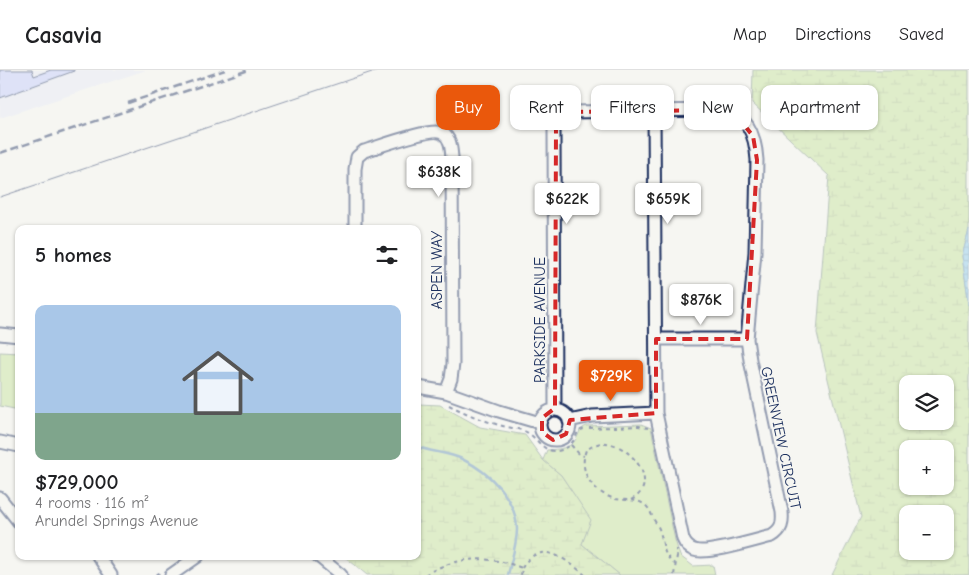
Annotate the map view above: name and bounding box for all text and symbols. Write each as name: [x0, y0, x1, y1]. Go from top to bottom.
text: Casavia: [25, 21, 102, 49]
text: Map: [733, 24, 767, 45]
text: Directions: [795, 24, 871, 45]
text: Saved: [899, 24, 944, 45]
chip: Buy: [436, 85, 500, 130]
chip: Rent: [510, 85, 581, 130]
chip: Filters: [591, 85, 674, 130]
chip: New: [684, 85, 751, 130]
chip: Apartment: [761, 85, 878, 130]
pin: $638K: [404, 156, 474, 198]
text: $638K: [417, 163, 461, 181]
pin: $622K: [532, 182, 602, 225]
pin: $659K: [633, 182, 703, 225]
text: $622K: [546, 190, 588, 208]
text: $659K: [646, 190, 690, 208]
street label: ASPEN WAY: [428, 231, 446, 309]
icon: filters: [373, 241, 401, 269]
text: 5 homes: [35, 243, 112, 267]
street label: PARKSIDE AVENUE: [531, 257, 549, 383]
pin: $876K: [666, 284, 736, 326]
text: $876K: [680, 291, 722, 309]
icon: home: [173, 338, 263, 428]
pin: $729K: [576, 360, 646, 402]
street label: GREENVIEW CIRCUIT: [757, 365, 805, 511]
text: $729K: [590, 367, 632, 385]
map controls: [899, 375, 954, 560]
button: layers: [899, 375, 954, 430]
button: +: [899, 440, 954, 495]
text: $729,000: [35, 470, 119, 494]
text: 4 rooms · 116 m²: [35, 494, 148, 512]
button: −: [899, 505, 954, 560]
text: Arundel Springs Avenue: [35, 512, 198, 530]

